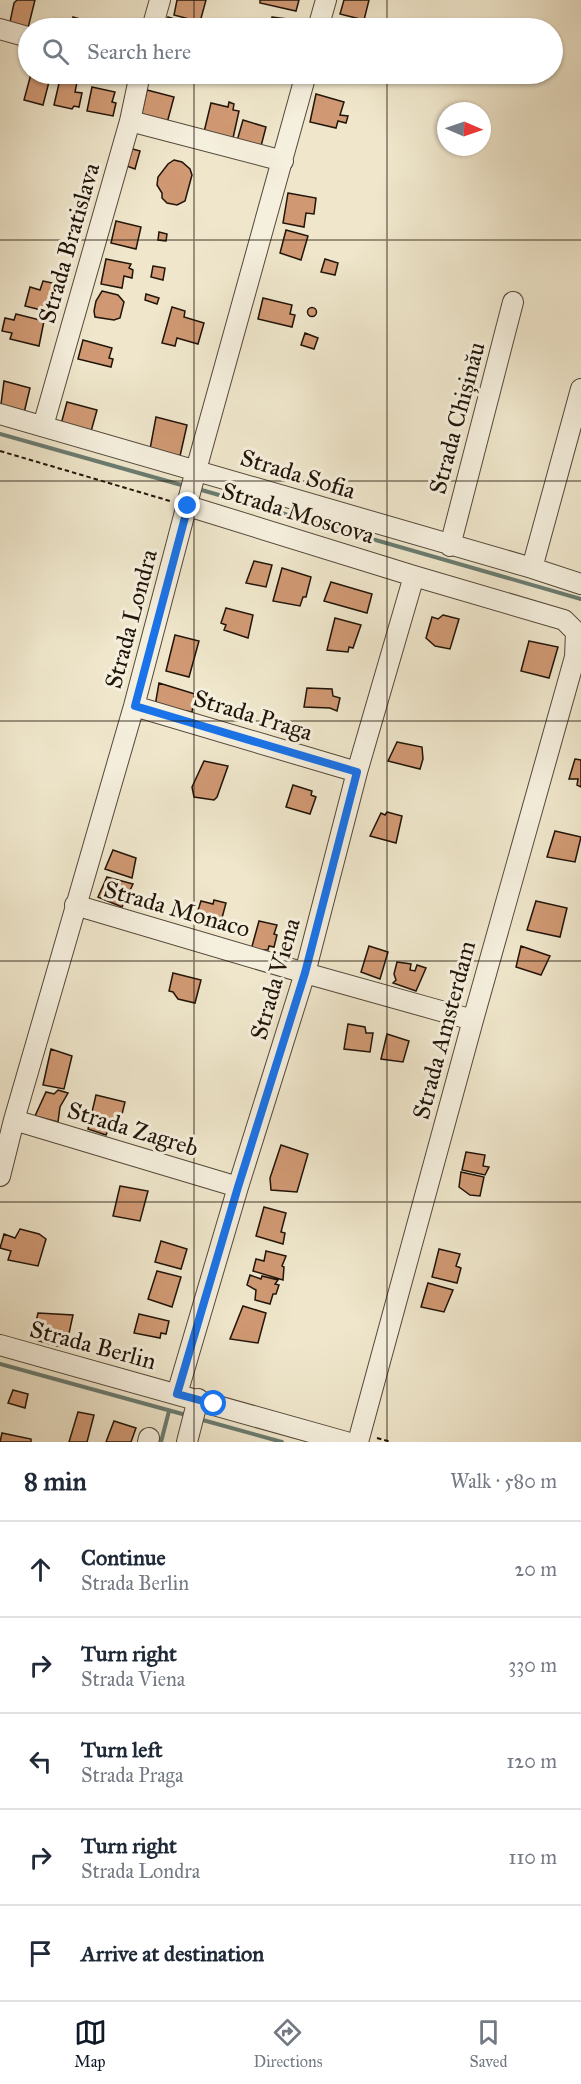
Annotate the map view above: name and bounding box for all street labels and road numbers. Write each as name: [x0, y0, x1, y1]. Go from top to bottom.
street label: Strada Bratislava: [32, 158, 106, 327]
street label: Strada Chișinău: [422, 338, 492, 497]
street label: Strada Sofia: [237, 442, 360, 506]
street label: Strada Moscova: [218, 476, 379, 551]
street label: Strada Londra: [98, 545, 164, 692]
street label: Strada Praga: [190, 683, 317, 748]
street label: Strada Monaco: [100, 874, 254, 944]
street label: Strada Viena: [243, 914, 307, 1043]
street label: Strada Amsterdam: [406, 937, 482, 1123]
street label: Strada Zagreb: [64, 1095, 202, 1163]
street label: Strada Berlin: [27, 1314, 159, 1376]

